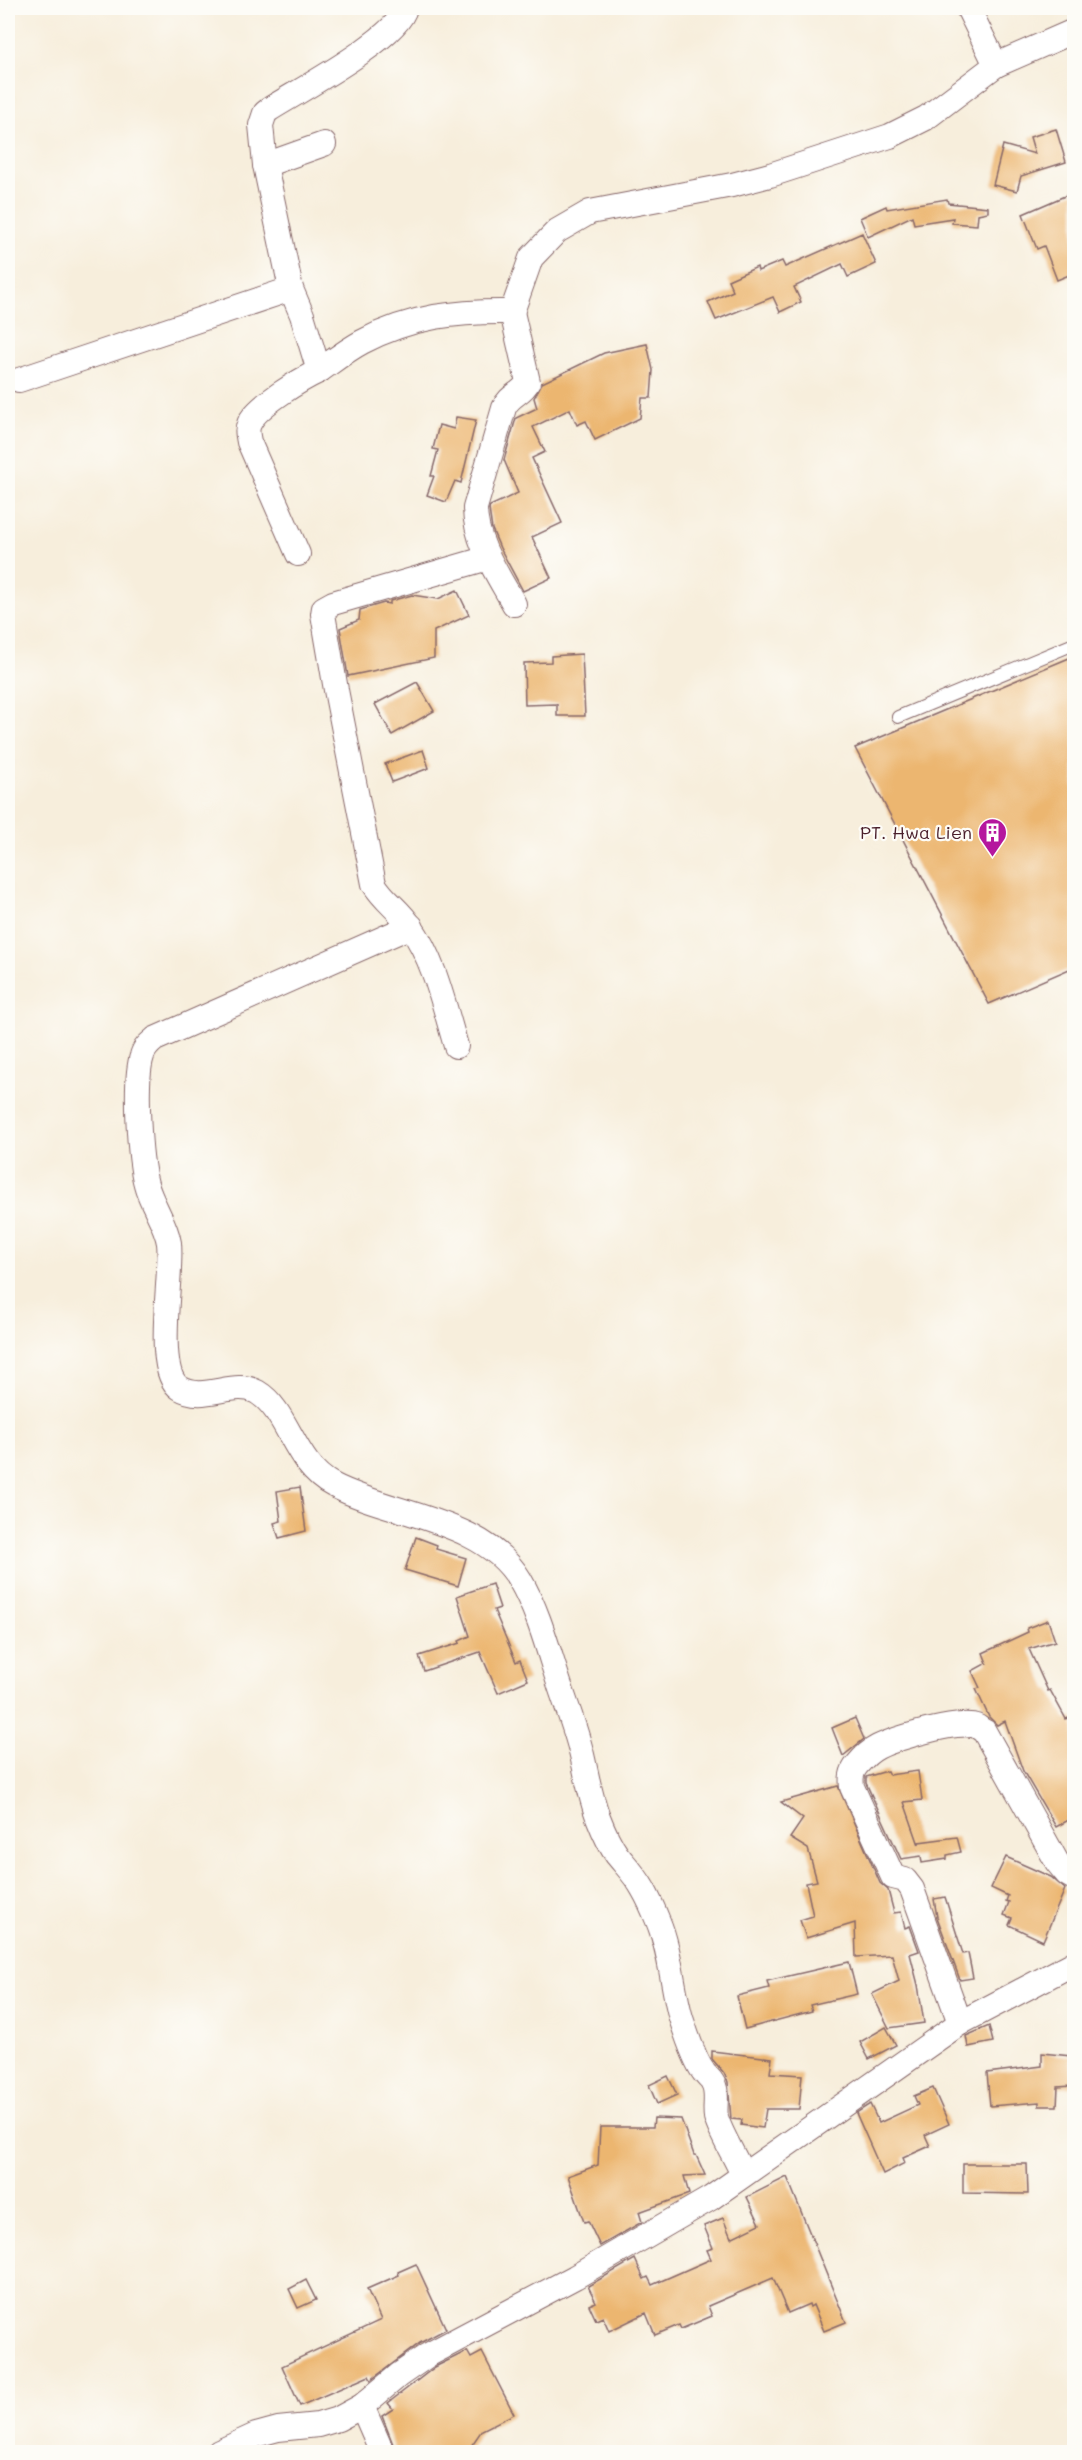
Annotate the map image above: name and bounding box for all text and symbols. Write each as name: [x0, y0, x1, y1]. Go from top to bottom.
building icon: PT. Hwa Lien: [977, 816, 1009, 858]
place label: PT. Hwa Lien: [860, 820, 972, 844]

